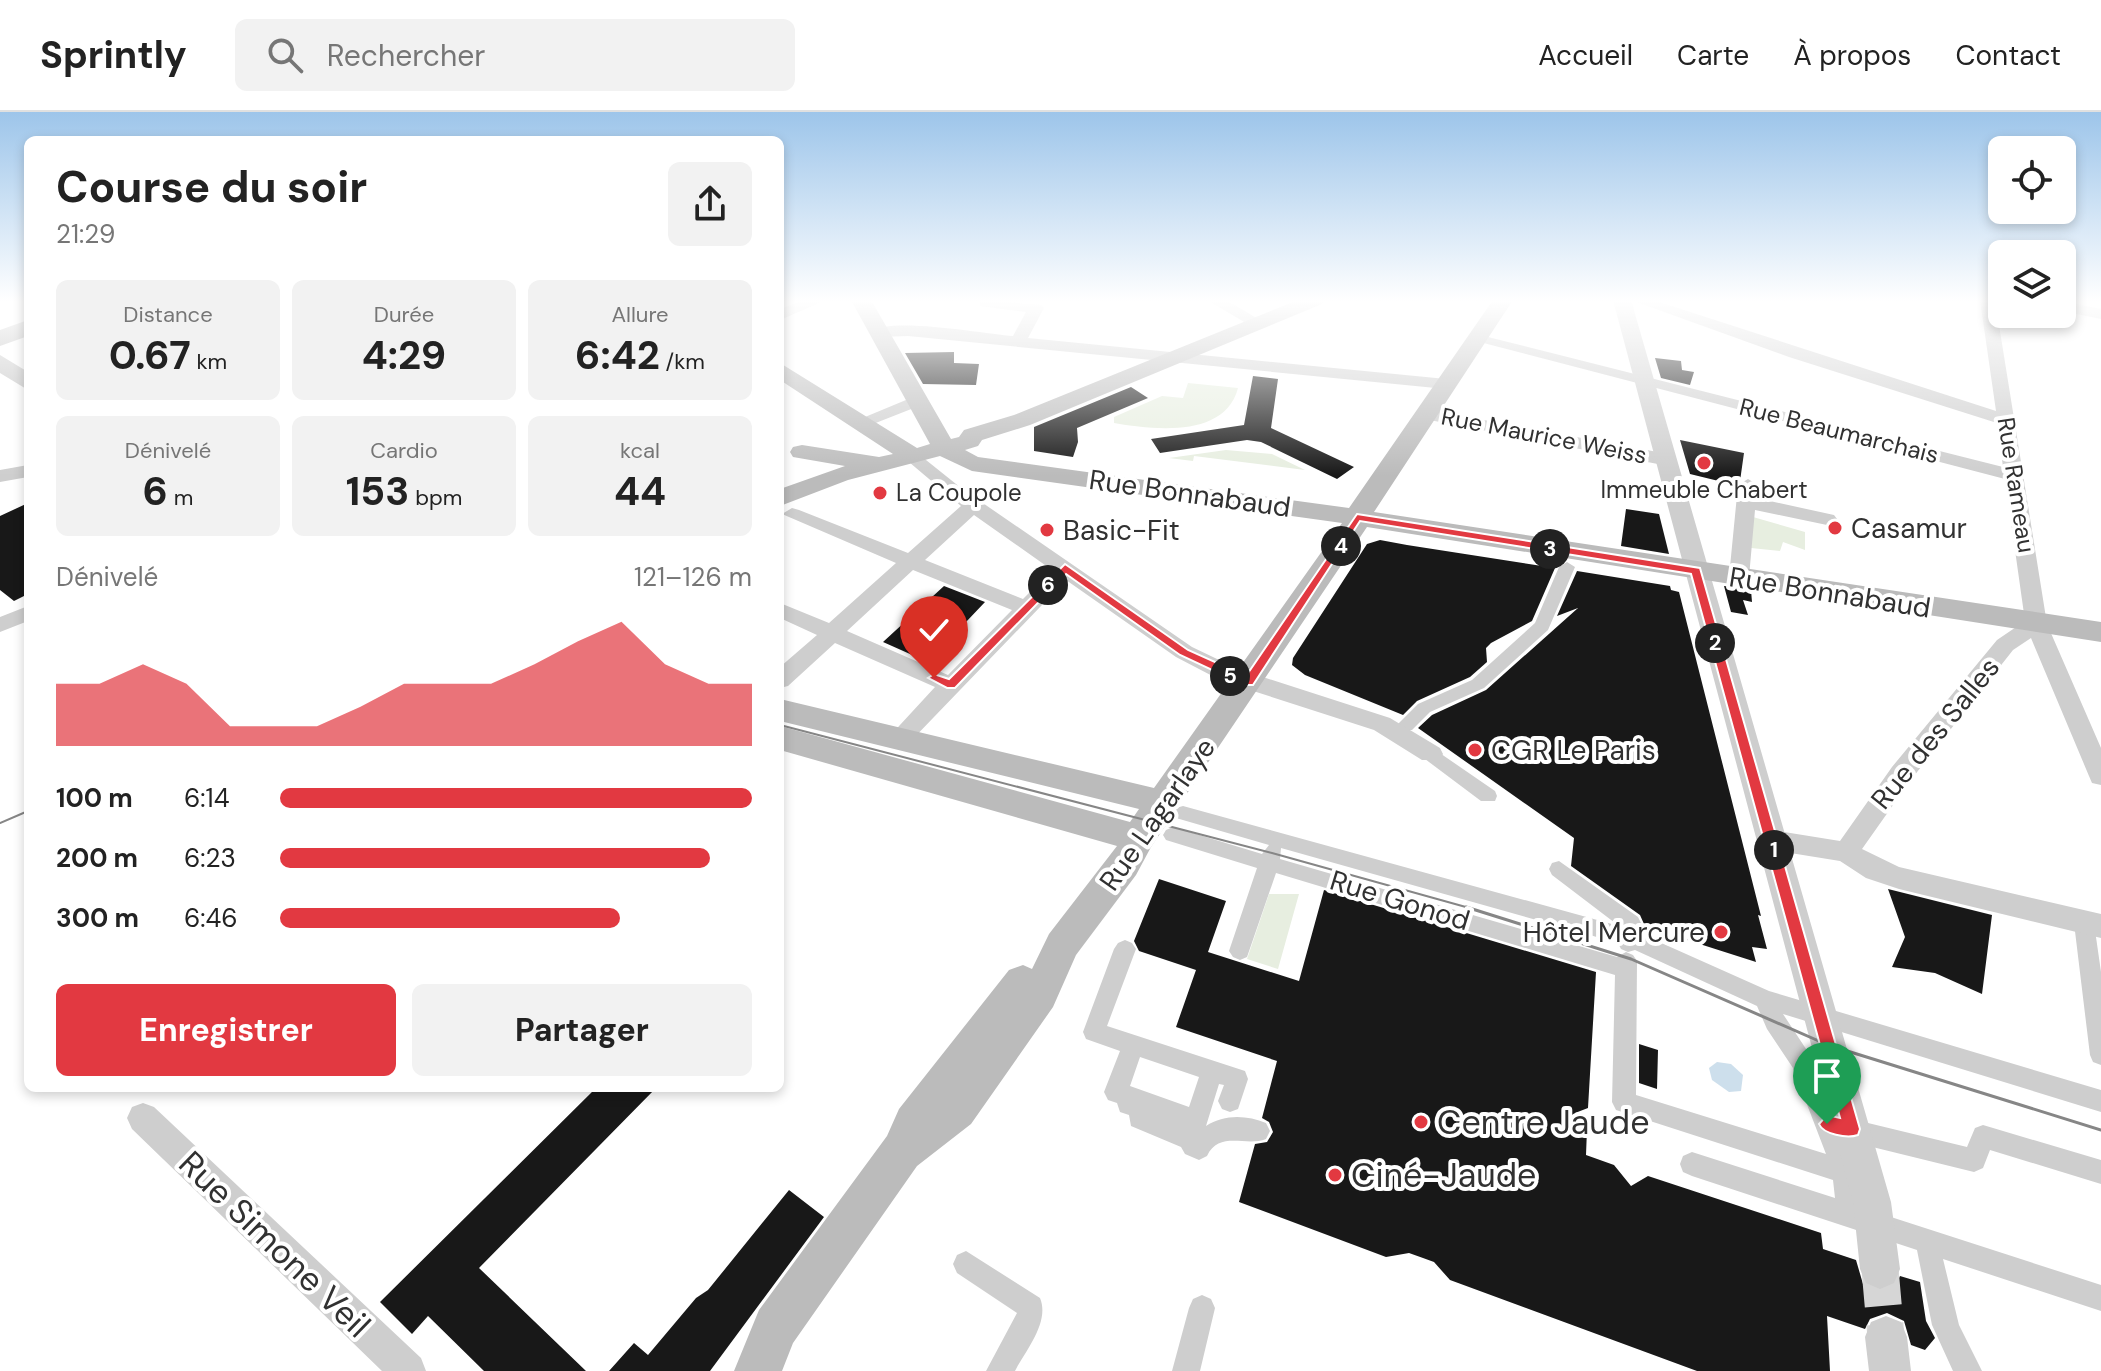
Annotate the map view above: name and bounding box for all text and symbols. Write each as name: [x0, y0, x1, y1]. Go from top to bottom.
search box: [235, 19, 795, 91]
text: Sprintly: [40, 30, 187, 80]
icon: search: [263, 33, 307, 77]
text: Rechercher: [327, 36, 485, 75]
text: Accueil: [1538, 37, 1633, 74]
text: Carte: [1677, 37, 1749, 74]
text: À propos: [1793, 37, 1911, 74]
text: Contact: [1955, 37, 2061, 74]
map controls: [1988, 136, 2076, 328]
button: locate: [1988, 136, 2076, 224]
text: Course du soir: [56, 158, 367, 216]
button: share: [668, 162, 752, 246]
text: 21:29: [56, 217, 115, 251]
button: layers: [1988, 240, 2076, 328]
text: Distance: [123, 300, 213, 329]
text: Durée: [374, 300, 434, 329]
text: Allure: [611, 300, 669, 329]
text: 0.67: [109, 329, 191, 381]
text: 4:29: [362, 329, 446, 381]
text: 6:42: [575, 329, 660, 381]
text: km: [191, 347, 227, 376]
text: /km: [660, 347, 705, 376]
street label: Rue Beaumarchais: [1736, 391, 1942, 470]
street label: Rue Maurice Weiss: [1439, 400, 1650, 471]
street label: Rue Rameau: [1990, 415, 2043, 555]
text: Dénivelé: [125, 436, 211, 465]
text: Cardio: [370, 436, 438, 465]
text: kcal: [620, 436, 660, 465]
marker: Immeuble Chabert: [1695, 454, 1713, 472]
street label: Rue Bonnabaud: [1087, 461, 1293, 526]
text: 6: [143, 465, 168, 517]
text: 153: [346, 465, 409, 517]
text: 44: [614, 465, 666, 517]
place label: Immeuble Chabert: [1600, 474, 1808, 505]
place label: La Coupole: [896, 477, 1022, 508]
text: m: [168, 483, 193, 512]
text: bpm: [409, 483, 462, 512]
marker: La Coupole: [871, 484, 889, 502]
place label: Casamur: [1851, 510, 1967, 547]
place label: Basic-Fit: [1063, 512, 1180, 549]
marker: Casamur: [1826, 519, 1844, 537]
marker: Basic-Fit: [1038, 521, 1056, 539]
pin: 4: [1321, 526, 1361, 566]
pin: 3: [1530, 529, 1570, 569]
text: 4: [1334, 531, 1348, 560]
text: 3: [1543, 534, 1557, 563]
street label: Rue Bonnabaud: [1727, 558, 1933, 627]
text: Dénivelé: [56, 560, 158, 594]
text: 121–126 m: [634, 560, 752, 594]
pin: 6: [1028, 565, 1068, 605]
text: 6: [1041, 570, 1055, 599]
pin: [900, 596, 968, 678]
icon: check: [912, 608, 956, 652]
pin: 2: [1695, 623, 1735, 663]
text: 2: [1709, 628, 1721, 657]
street label: Rue des Salles: [1863, 650, 2008, 817]
pin: 5: [1210, 656, 1250, 696]
text: 5: [1223, 661, 1237, 690]
street label: Rue Lagarlaye: [1091, 731, 1224, 898]
place label: CGR Le Paris: [1491, 732, 1656, 769]
marker: CGR Le Paris: [1466, 741, 1484, 759]
text: 100 m: [56, 781, 133, 815]
text: 6:14: [184, 781, 229, 815]
pin: 1: [1754, 830, 1794, 870]
text: 1: [1770, 835, 1778, 864]
text: 200 m: [56, 841, 138, 875]
text: 6:23: [184, 841, 236, 875]
street label: Rue Gonod: [1326, 862, 1474, 939]
text: 300 m: [56, 901, 139, 935]
text: 6:46: [184, 901, 238, 935]
place label: Hôtel Mercure: [1523, 914, 1705, 951]
marker: Hôtel Mercure: [1712, 923, 1730, 941]
button: Enregistrer: [56, 984, 396, 1076]
button: Partager: [412, 984, 752, 1076]
pin: [1793, 1042, 1861, 1124]
icon: arrive: [1805, 1054, 1849, 1098]
place label: Centre Jaude: [1437, 1100, 1649, 1145]
marker: Centre Jaude: [1412, 1113, 1430, 1131]
street label: Rue Simone Veil: [169, 1141, 380, 1347]
place label: Ciné-Jaude: [1351, 1153, 1536, 1198]
marker: Ciné-Jaude: [1326, 1166, 1344, 1184]

